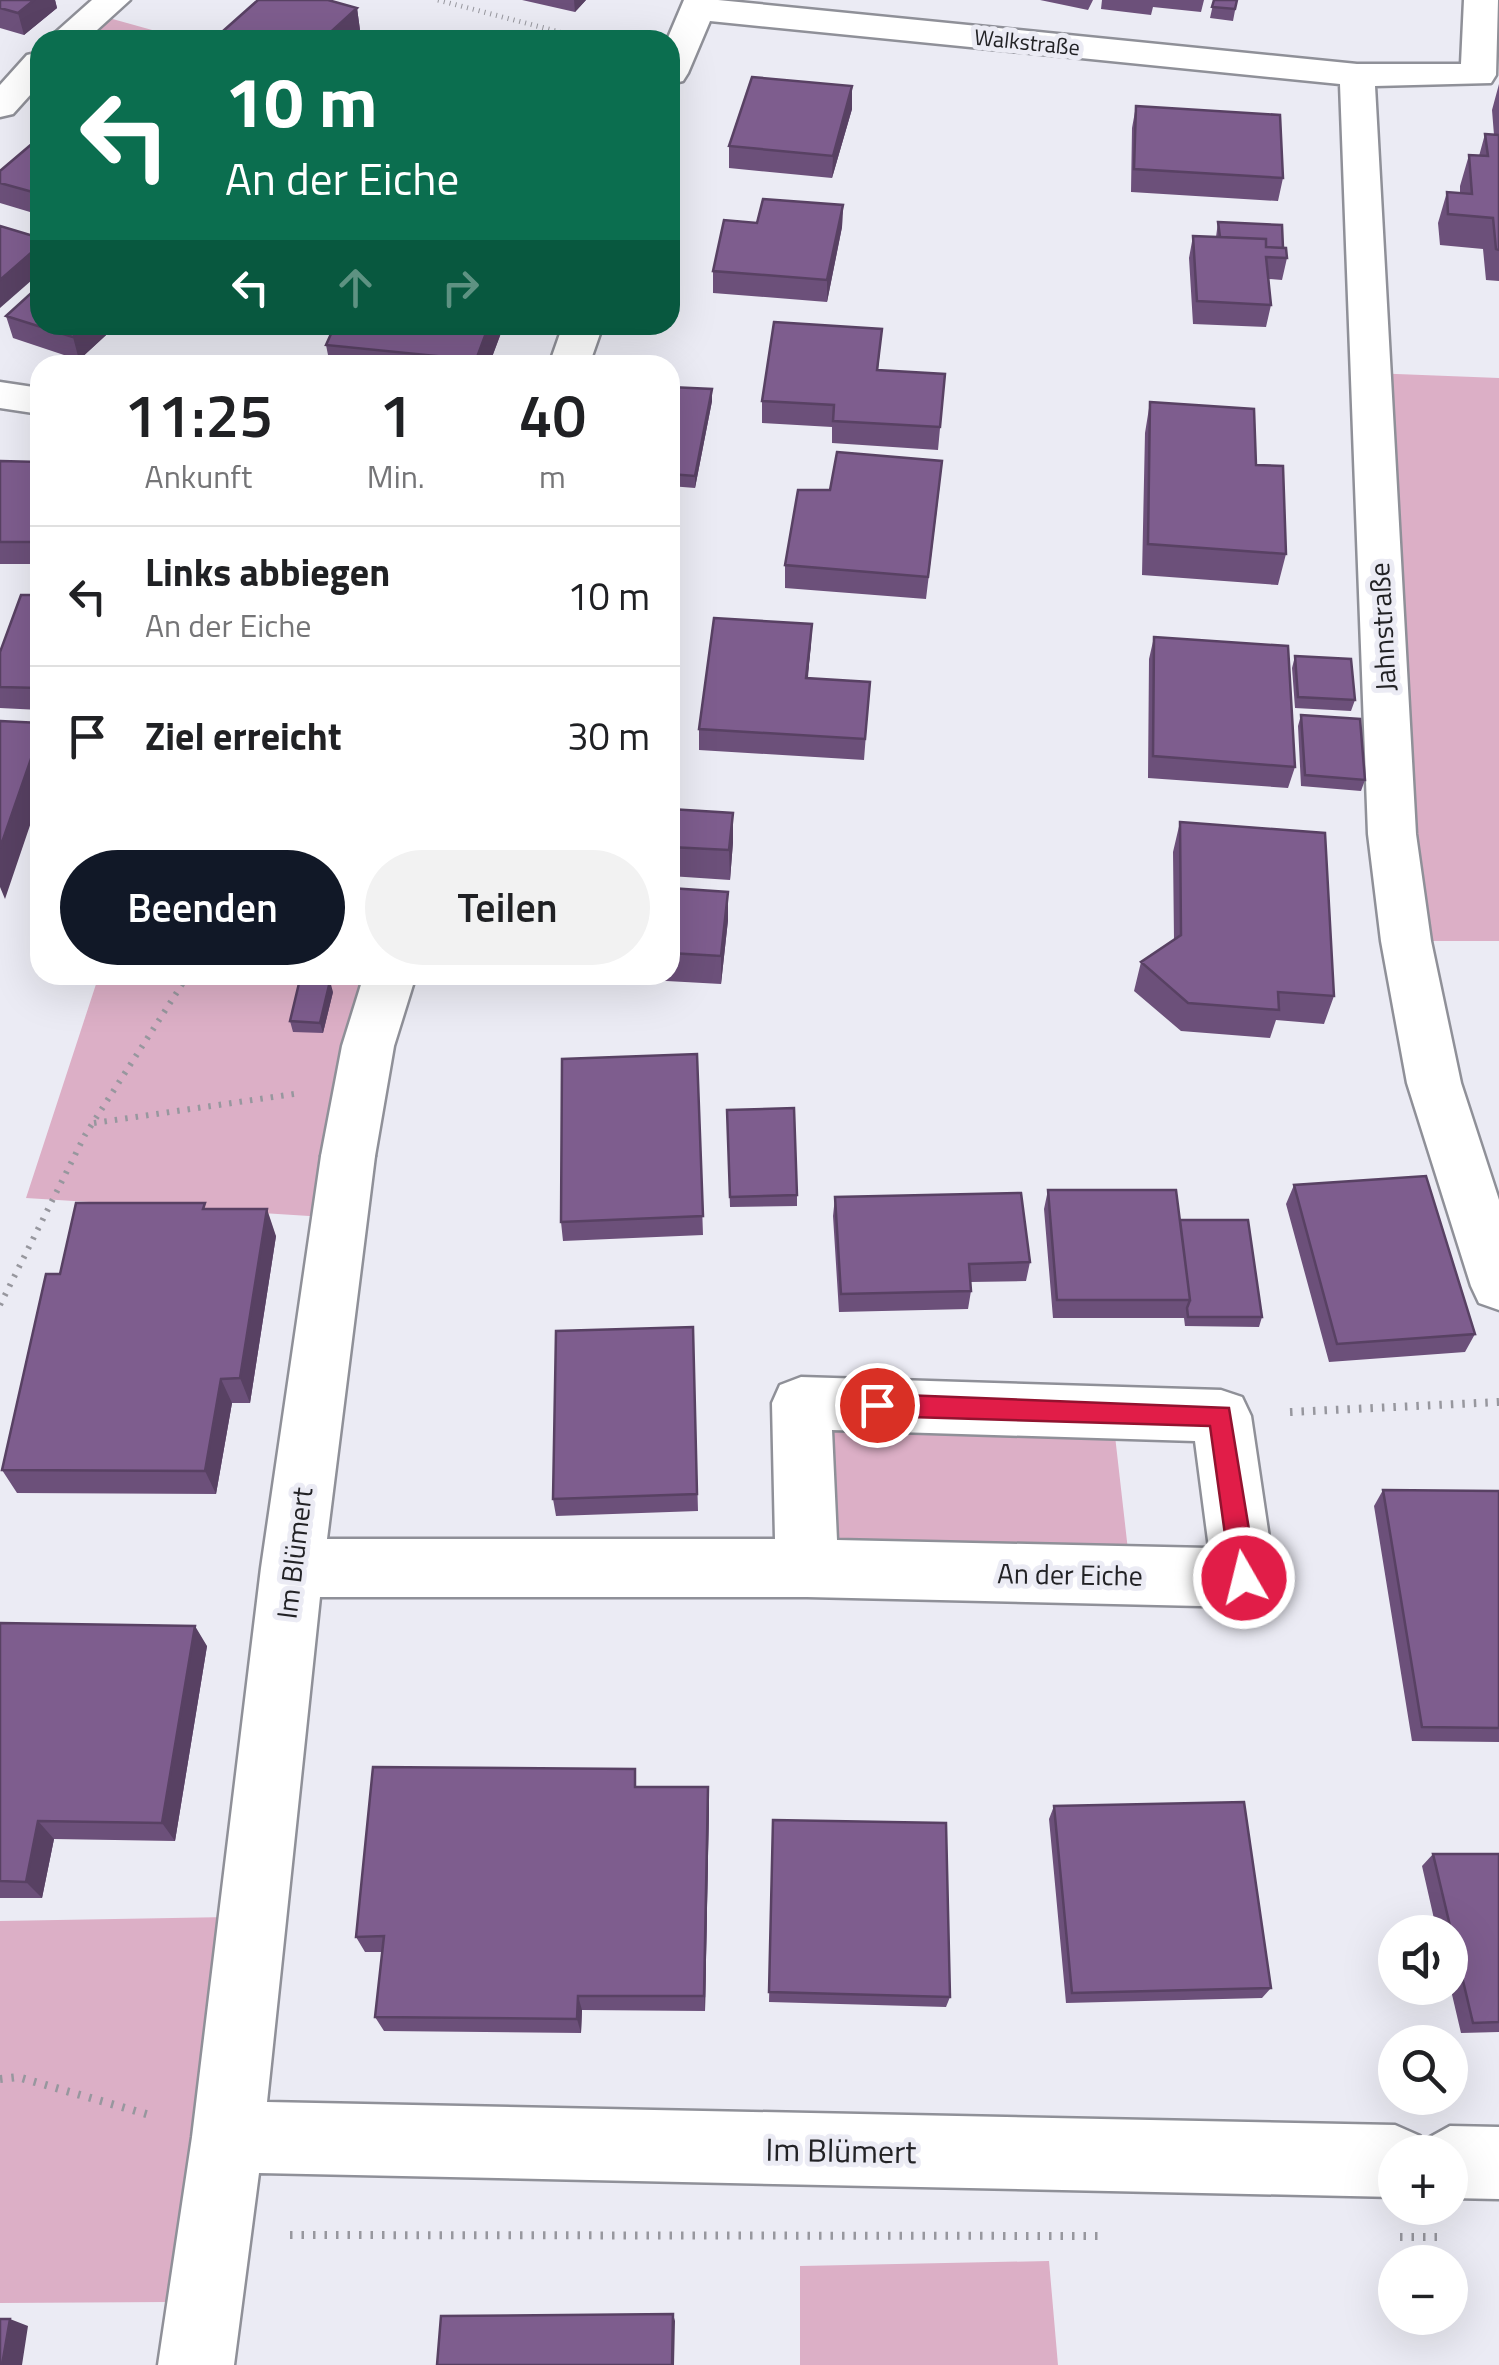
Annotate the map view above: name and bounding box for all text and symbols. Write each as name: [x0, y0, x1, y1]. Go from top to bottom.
street label: Walkstraße: [972, 20, 1082, 64]
text: 10 m: [225, 48, 378, 154]
icon: left: [60, 70, 190, 200]
text: An der Eiche: [225, 144, 459, 212]
icon: left: [223, 260, 278, 315]
icon: ahead: [328, 260, 383, 315]
icon: right: [433, 260, 488, 315]
text: 11:25: [124, 369, 273, 460]
text: 1: [379, 369, 413, 460]
text: 40: [519, 369, 586, 460]
text: Ankunft: [145, 452, 252, 500]
text: Min.: [367, 452, 425, 500]
text: m: [539, 452, 566, 500]
text: Links abbiegen: [145, 543, 390, 601]
street label: Jahnstraße: [1357, 561, 1407, 693]
text: 10 m: [567, 567, 650, 625]
icon: left: [60, 569, 115, 624]
text: An der Eiche: [145, 601, 312, 649]
text: Ziel erreicht: [145, 707, 342, 765]
text: 30 m: [567, 707, 650, 765]
icon: arrive: [60, 709, 115, 764]
button: Beenden: [60, 850, 345, 965]
button: Teilen: [365, 850, 650, 965]
pin: [835, 1363, 920, 1448]
icon: arrive: [850, 1378, 905, 1433]
street label: Im Blümert: [265, 1485, 323, 1621]
position arrow: [1192, 1526, 1296, 1630]
street label: An der Eiche: [997, 1551, 1143, 1597]
map controls: [1378, 1915, 1468, 2335]
button: sound: [1378, 1915, 1468, 2005]
button: search: [1378, 2025, 1468, 2115]
street label: Im Blümert: [765, 2125, 917, 2175]
button: +: [1378, 2135, 1468, 2225]
button: −: [1378, 2245, 1468, 2335]

